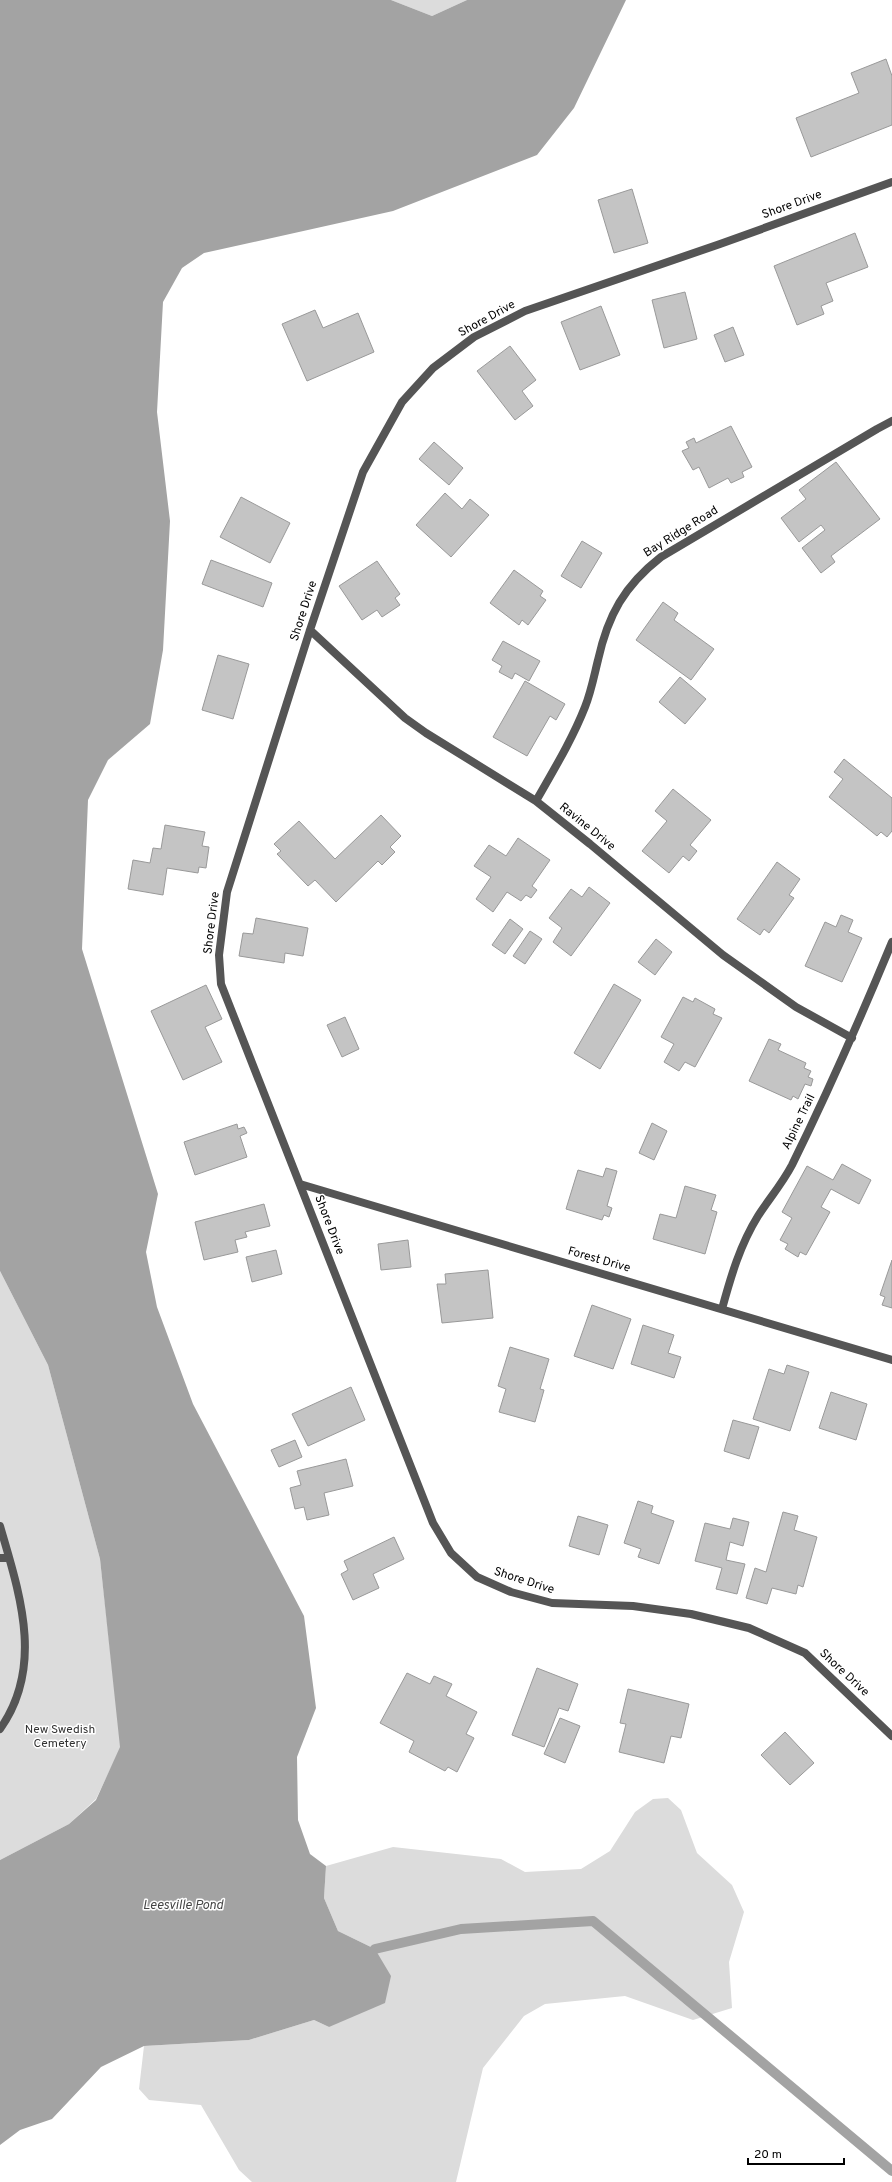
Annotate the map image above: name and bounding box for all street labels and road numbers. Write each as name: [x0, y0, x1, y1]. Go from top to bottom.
street label: Shore Drive: [760, 187, 824, 223]
street label: Shore Drive: [456, 297, 518, 341]
street label: Bay Ridge Road: [641, 503, 721, 561]
street label: Shore Drive: [287, 579, 321, 643]
street label: Ravine Drive: [556, 799, 618, 855]
street label: Shore Drive: [200, 891, 224, 955]
street label: Alpine Trail: [779, 1092, 819, 1152]
street label: Shore Drive: [310, 1193, 348, 1257]
street label: Forest Drive: [566, 1243, 632, 1277]
street label: Shore Drive: [492, 1564, 556, 1598]
street label: Shore Drive: [816, 1646, 872, 1700]

